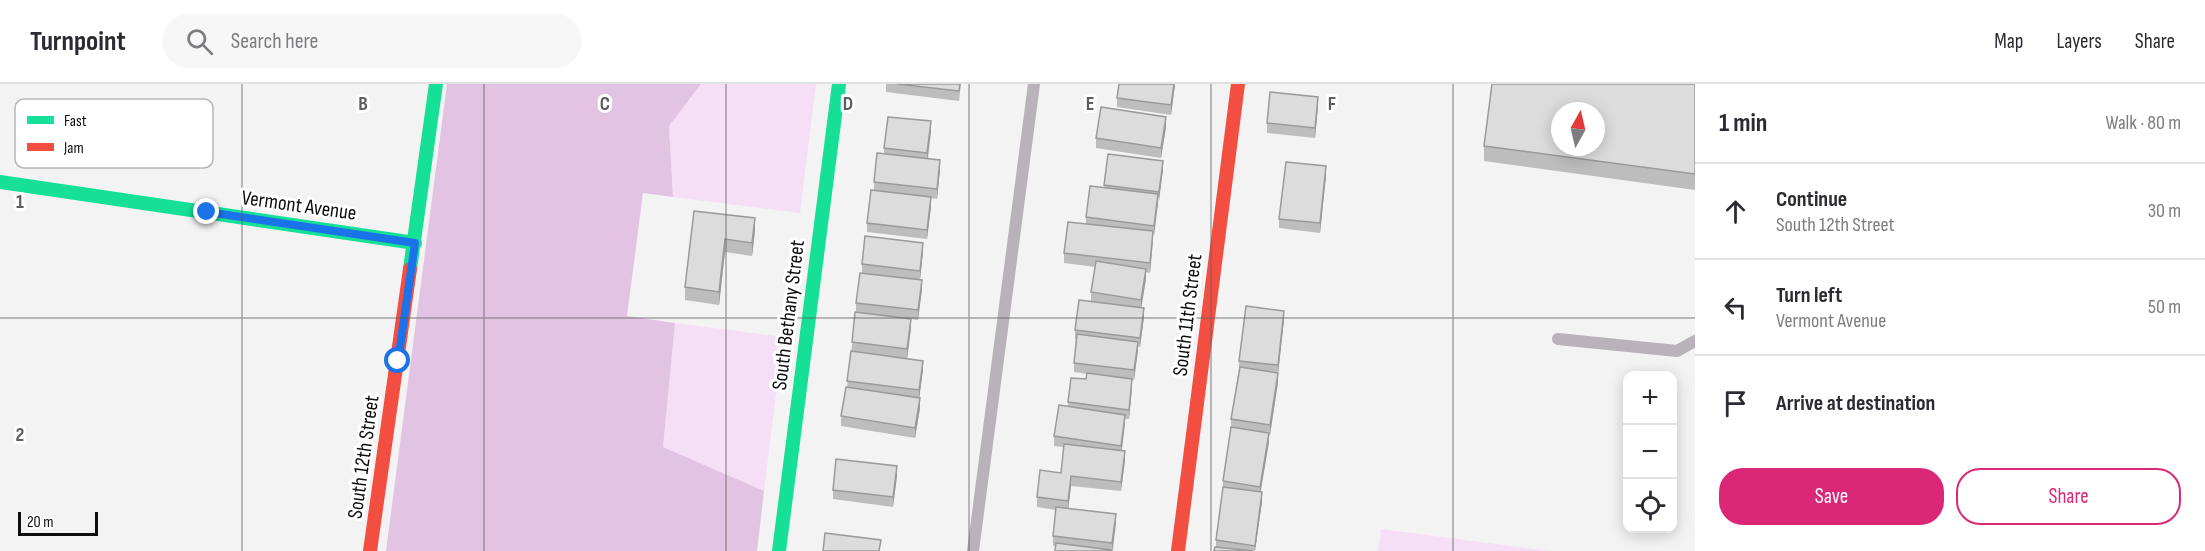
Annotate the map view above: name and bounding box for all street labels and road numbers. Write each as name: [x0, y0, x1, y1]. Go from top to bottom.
street label: Vermont Avenue: [240, 185, 358, 226]
street label: South Bethany Street: [767, 239, 810, 392]
street label: South 11th Street: [1168, 253, 1207, 378]
street label: South 12th Street: [342, 394, 385, 520]

